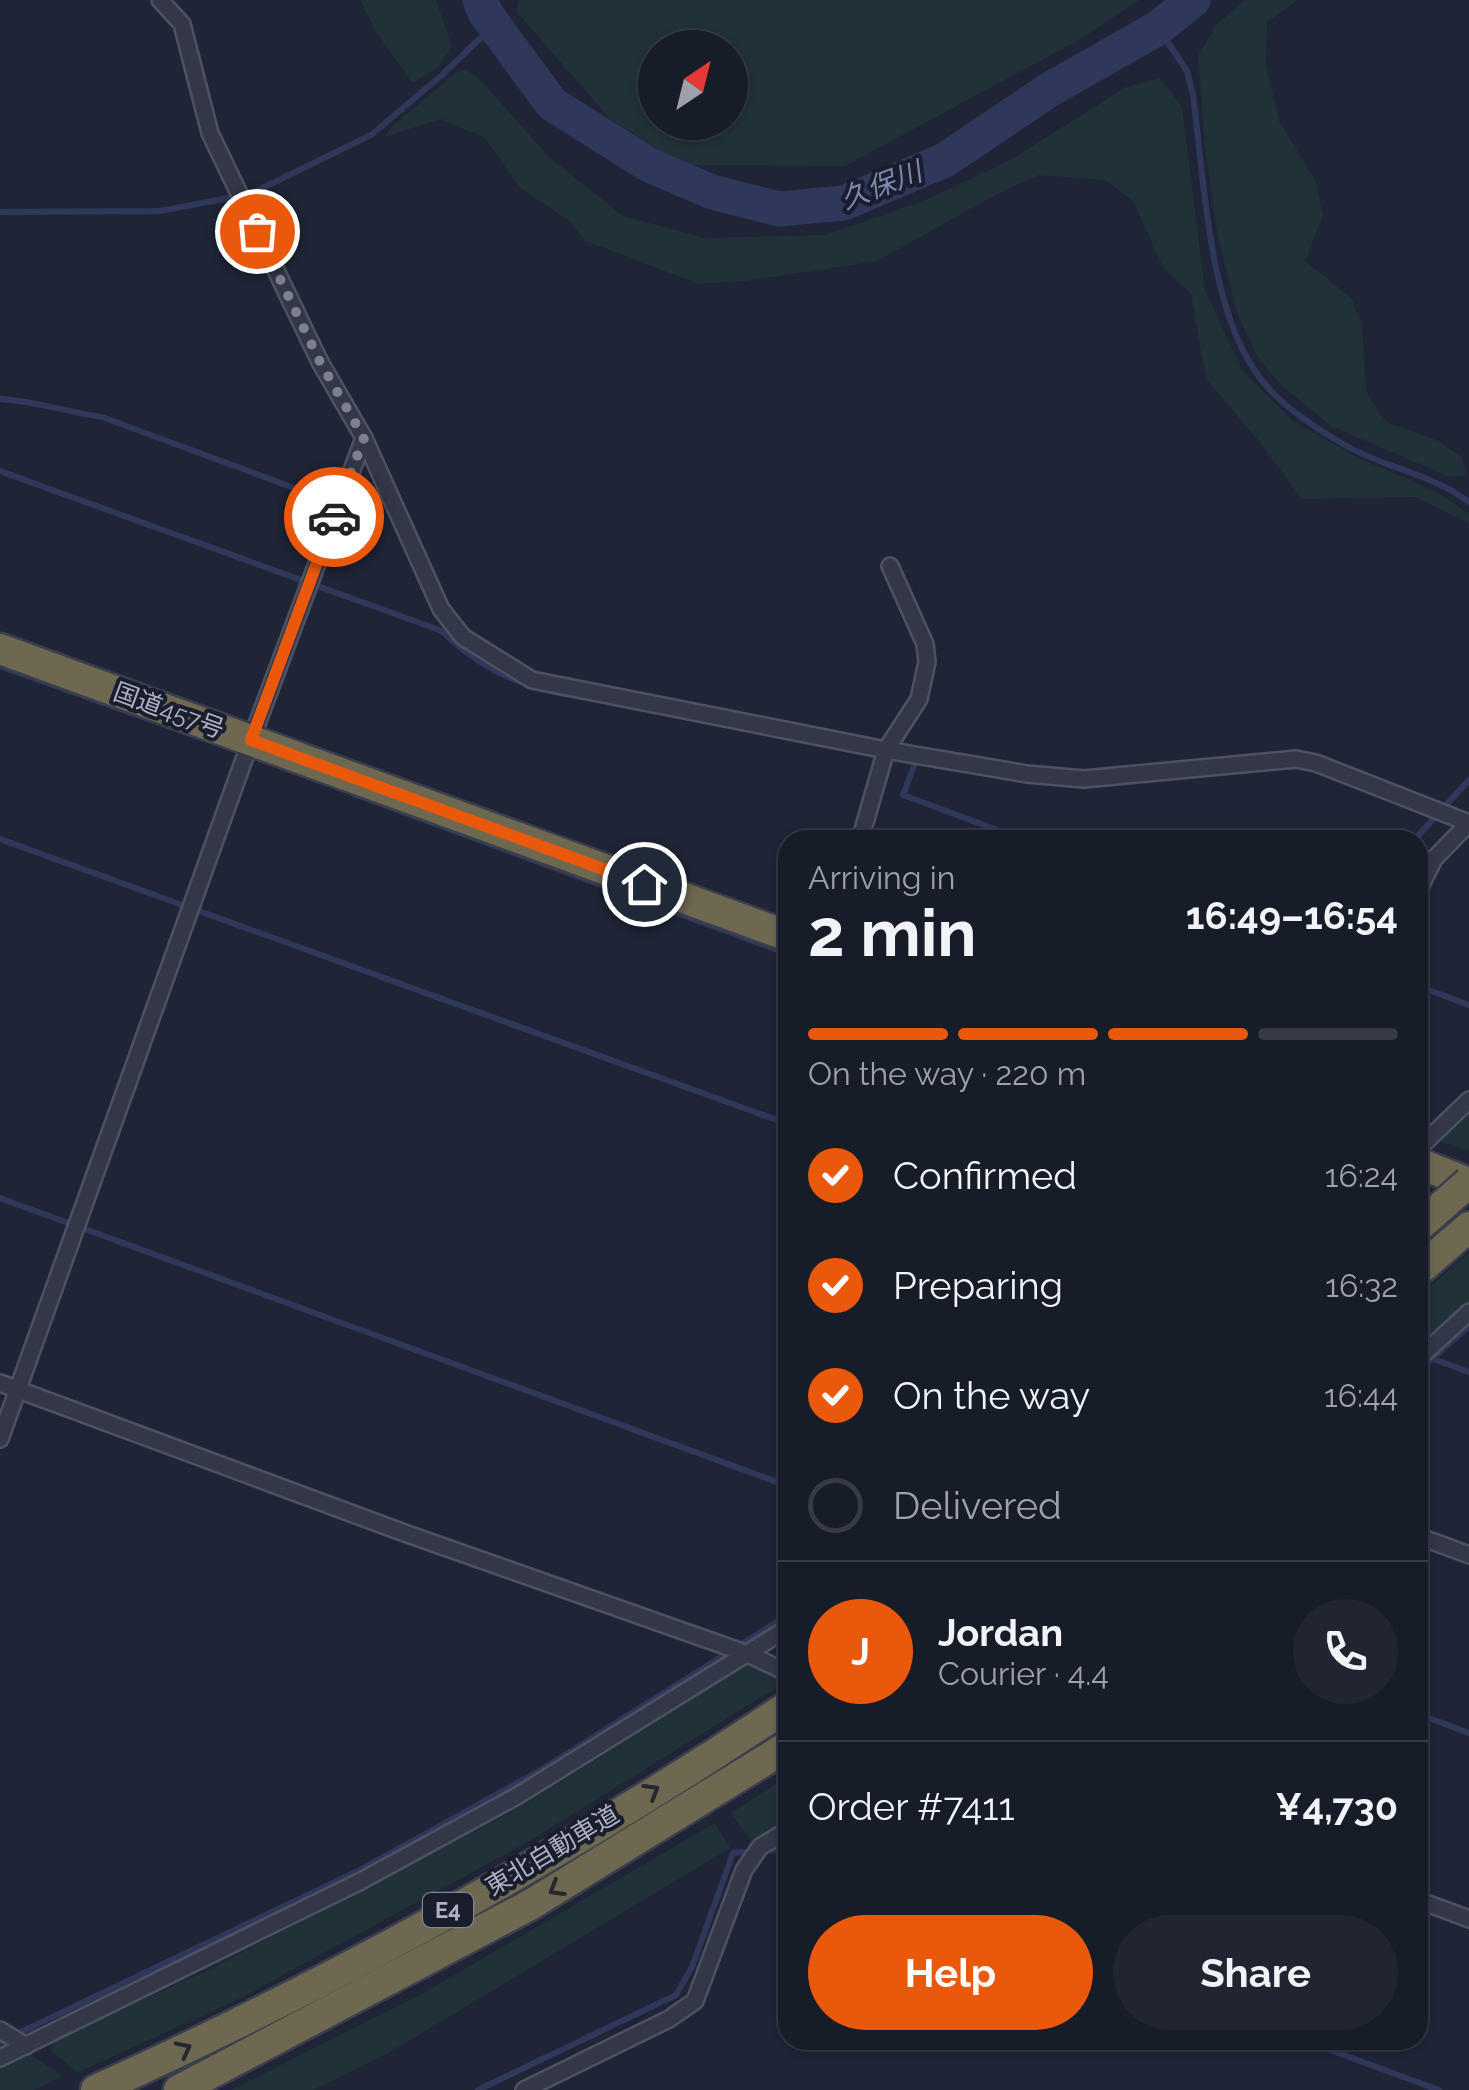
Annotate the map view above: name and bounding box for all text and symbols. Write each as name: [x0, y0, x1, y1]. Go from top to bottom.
north arrow: [638, 30, 748, 140]
map controls: [638, 30, 748, 140]
water label: 久保川: [836, 154, 929, 216]
pin: [215, 189, 300, 274]
icon: bag: [230, 204, 285, 259]
courier: [284, 467, 384, 567]
icon: car: [307, 490, 362, 545]
street label: 国道457号: [110, 676, 228, 744]
pin: [602, 842, 687, 927]
icon: home: [617, 857, 672, 912]
text: Arriving in: [808, 859, 955, 896]
text: 16:49–16:54: [1186, 893, 1398, 938]
text: 2 min: [808, 895, 977, 971]
text: On the way · 220 m: [808, 1055, 1086, 1092]
icon: check: [808, 1148, 863, 1203]
text: Confirmed: [893, 1153, 1077, 1198]
text: 16:24: [1325, 1157, 1398, 1194]
icon: check: [808, 1258, 863, 1313]
text: Preparing: [893, 1263, 1063, 1308]
text: 16:32: [1325, 1267, 1398, 1304]
icon: check: [808, 1368, 863, 1423]
text: On the way: [893, 1373, 1090, 1418]
text: 16:44: [1324, 1377, 1398, 1414]
text: Delivered: [893, 1483, 1062, 1528]
button: phone: [1293, 1599, 1398, 1704]
text: Jordan: [938, 1610, 1063, 1655]
text: J: [851, 1629, 870, 1674]
text: Courier · 4.4: [938, 1655, 1109, 1692]
one-way arrow: [641, 1784, 659, 1803]
text: Order #7411: [808, 1784, 1015, 1829]
text: ¥4,730: [1275, 1784, 1398, 1829]
street label: 東北自動車道: [480, 1799, 624, 1901]
one-way arrow: [549, 1877, 567, 1896]
road number: E4: [423, 1893, 473, 1927]
button: Help: [808, 1915, 1093, 2030]
button: Share: [1113, 1915, 1398, 2030]
one-way arrow: [174, 2041, 192, 2061]

